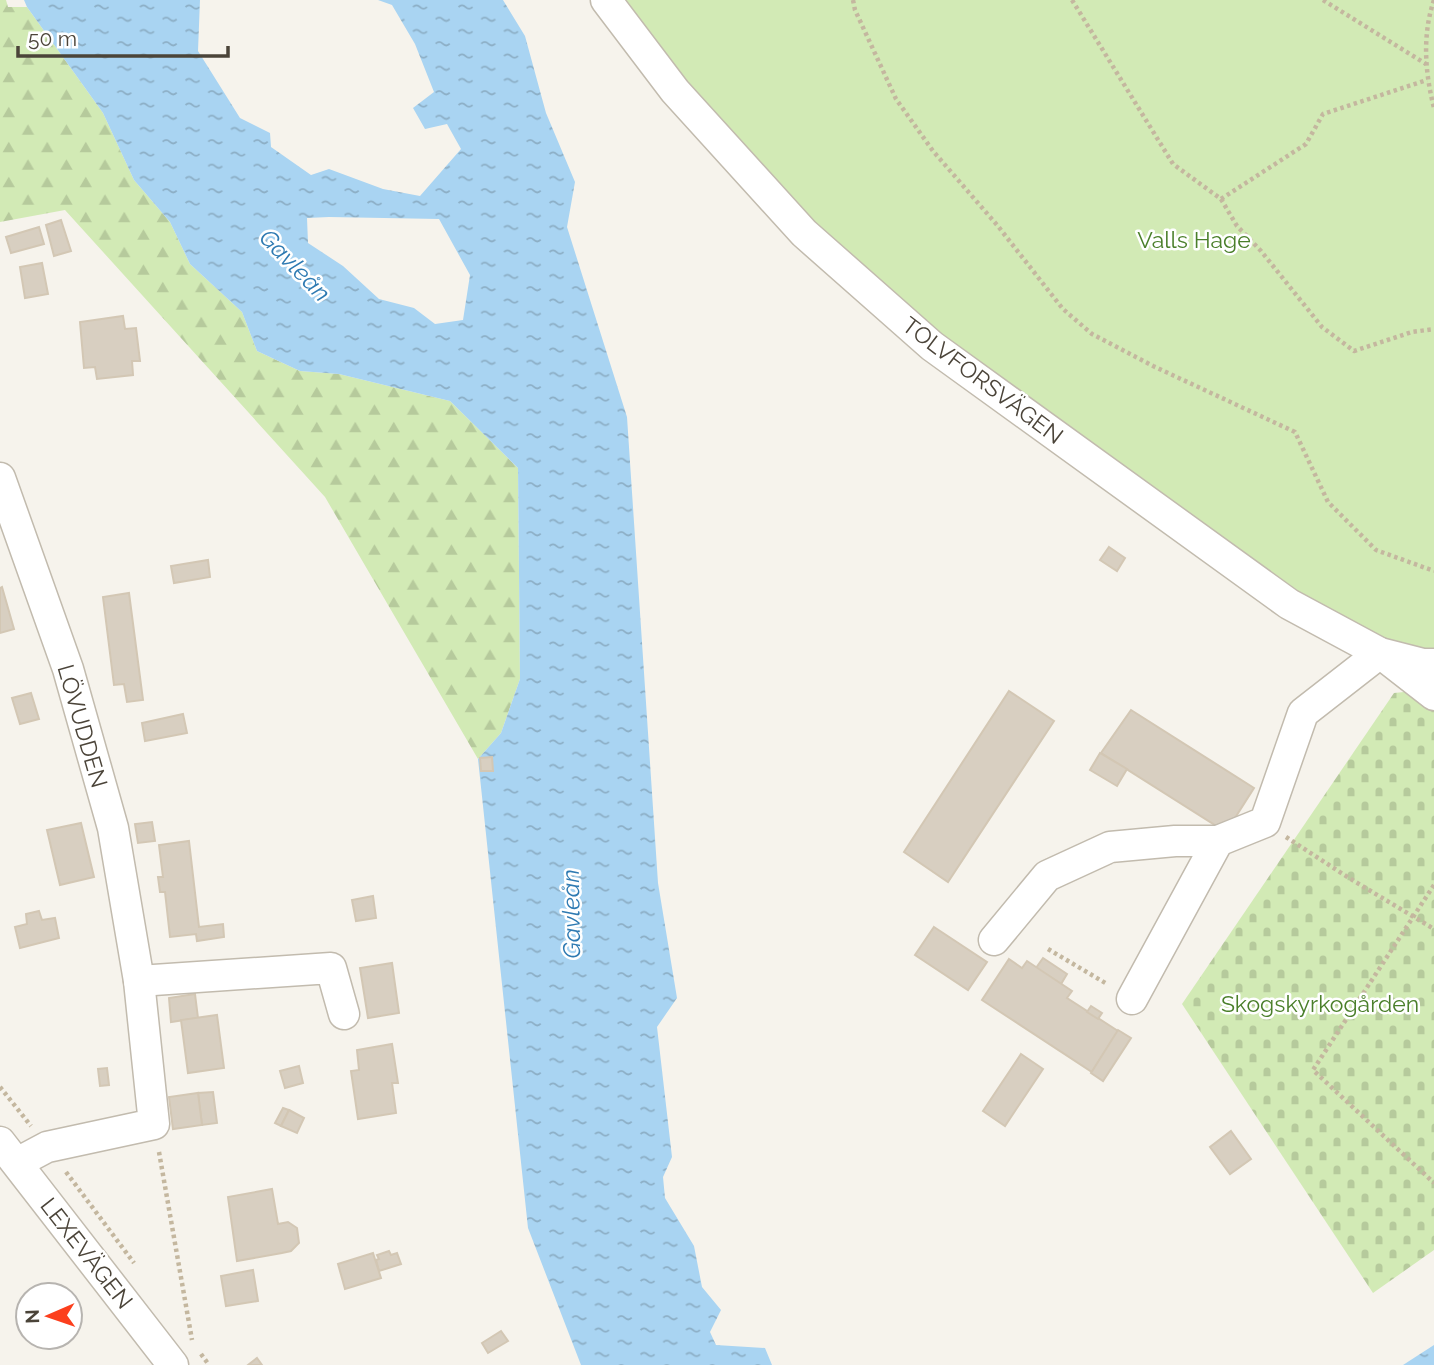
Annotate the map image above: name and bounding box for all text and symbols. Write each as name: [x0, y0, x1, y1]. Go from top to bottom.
scale bar: [18, 14, 228, 58]
text: 50 m: [28, 26, 77, 51]
water label: Gavleån: [253, 223, 337, 307]
park label: Valls Hage: [1137, 226, 1251, 253]
street label: TOLVFORSVÄGEN: [897, 311, 1069, 449]
street label: LÖVUDDEN: [53, 661, 113, 791]
water label: Gavleån: [556, 869, 586, 959]
park label: Skogskyrkogården: [1221, 990, 1419, 1017]
street label: LEXEVÄGEN: [35, 1192, 139, 1314]
north arrow: [14, 1281, 84, 1351]
text: N: [21, 1309, 43, 1324]

